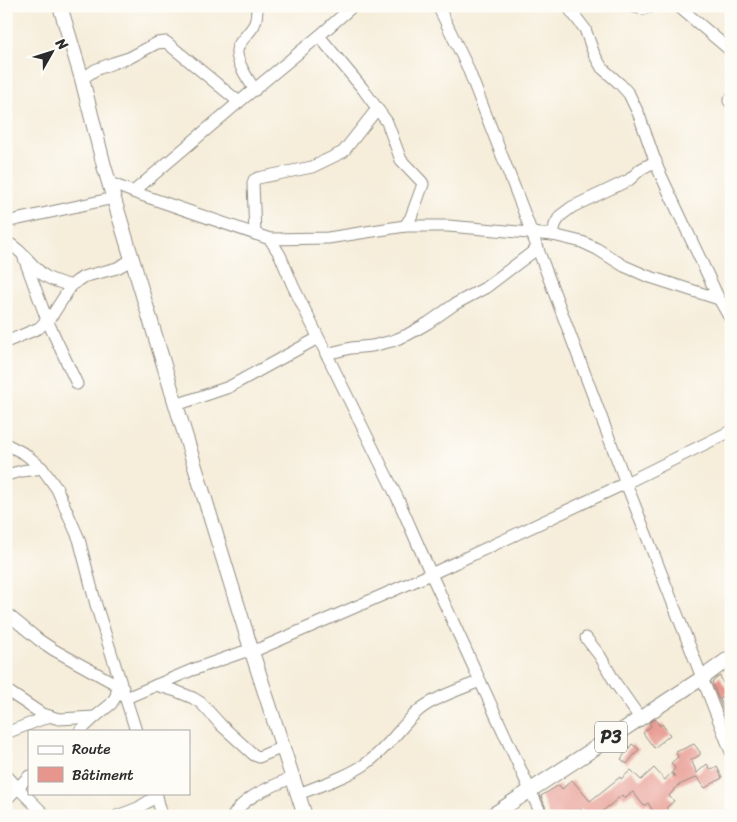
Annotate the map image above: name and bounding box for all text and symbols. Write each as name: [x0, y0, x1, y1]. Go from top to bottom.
north arrow: [28, 28, 78, 78]
text: N: [48, 32, 75, 56]
road number: P3: [595, 722, 627, 752]
legend: [28, 730, 190, 794]
text: Route: [72, 736, 111, 762]
text: Bâtiment: [72, 762, 134, 788]

